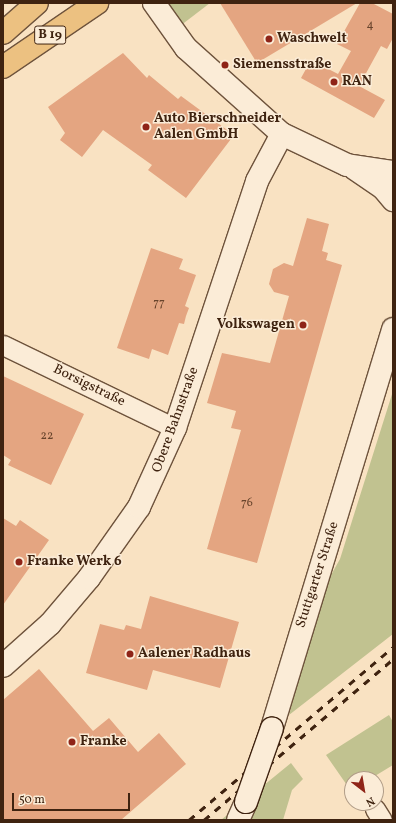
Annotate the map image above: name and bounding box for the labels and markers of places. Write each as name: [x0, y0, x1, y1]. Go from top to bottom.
place label: Waschwelt: [277, 31, 347, 47]
marker: Waschwelt: [264, 34, 274, 44]
place label: Siemensstraße: [233, 57, 331, 73]
marker: Siemensstraße: [220, 60, 230, 70]
place label: RAN: [342, 74, 372, 90]
marker: RAN: [329, 77, 339, 87]
place label: Auto Bierschneider Aalen GmbH: [154, 111, 281, 144]
marker: Auto Bierschneider Aalen GmbH: [141, 122, 151, 132]
place label: Volkswagen: [217, 317, 295, 333]
marker: Volkswagen: [298, 320, 308, 330]
place label: Franke Werk 6: [27, 554, 122, 570]
marker: Franke Werk 6: [14, 557, 24, 567]
place label: Aalener Radhaus: [138, 646, 251, 662]
marker: Aalener Radhaus: [125, 649, 135, 659]
place label: Franke: [80, 734, 127, 750]
marker: Franke: [67, 737, 77, 747]

